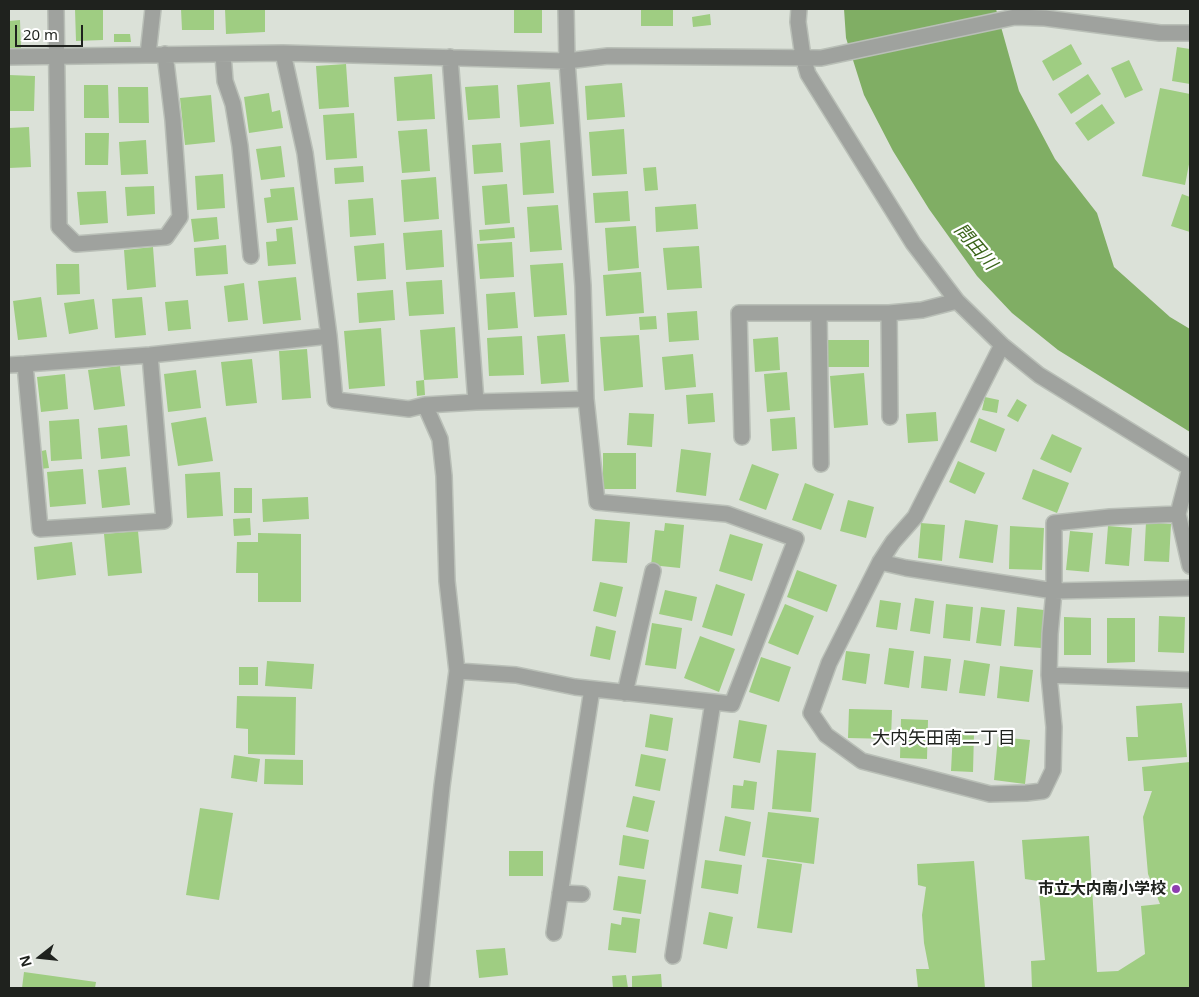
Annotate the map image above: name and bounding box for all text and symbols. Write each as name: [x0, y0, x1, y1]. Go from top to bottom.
scale bar: [18, 15, 85, 47]
text: 20 m: [23, 24, 58, 44]
water label: 問田川: [949, 220, 1001, 274]
district label: 大内矢田南二丁目: [872, 728, 1016, 750]
place label: 市立大内南小学校: [1038, 879, 1166, 899]
marker: 市立大内南小学校: [1170, 883, 1182, 895]
north arrow: [15, 932, 65, 982]
text: N: [14, 953, 36, 969]

